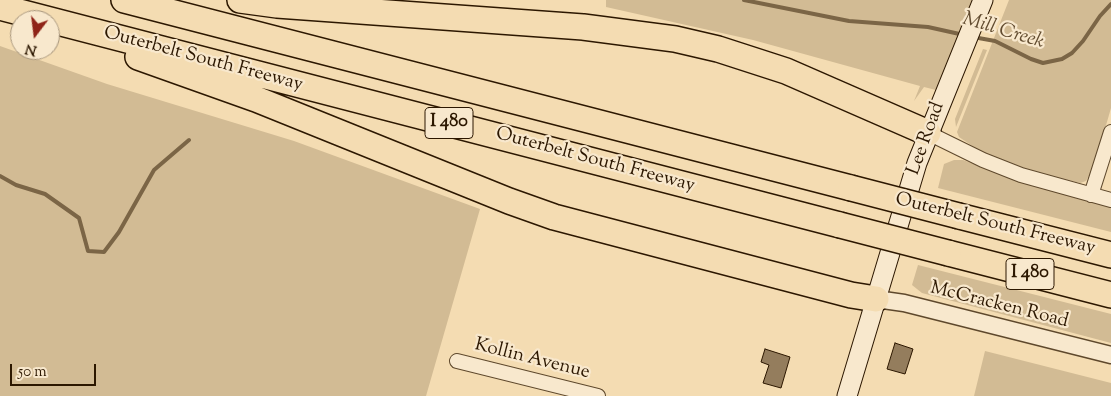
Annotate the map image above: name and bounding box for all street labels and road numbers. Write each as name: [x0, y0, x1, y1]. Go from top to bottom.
street label: Outerbelt South Freeway: [101, 22, 305, 98]
street label: Lee Road: [903, 99, 951, 179]
road number: I 480: [425, 108, 473, 138]
street label: Outerbelt South Freeway: [493, 123, 697, 199]
street label: Outerbelt South Freeway: [893, 189, 1097, 261]
road number: I 480: [1006, 258, 1054, 290]
street label: McCracken Road: [927, 278, 1071, 334]
street label: Kollin Avenue: [472, 335, 592, 385]

